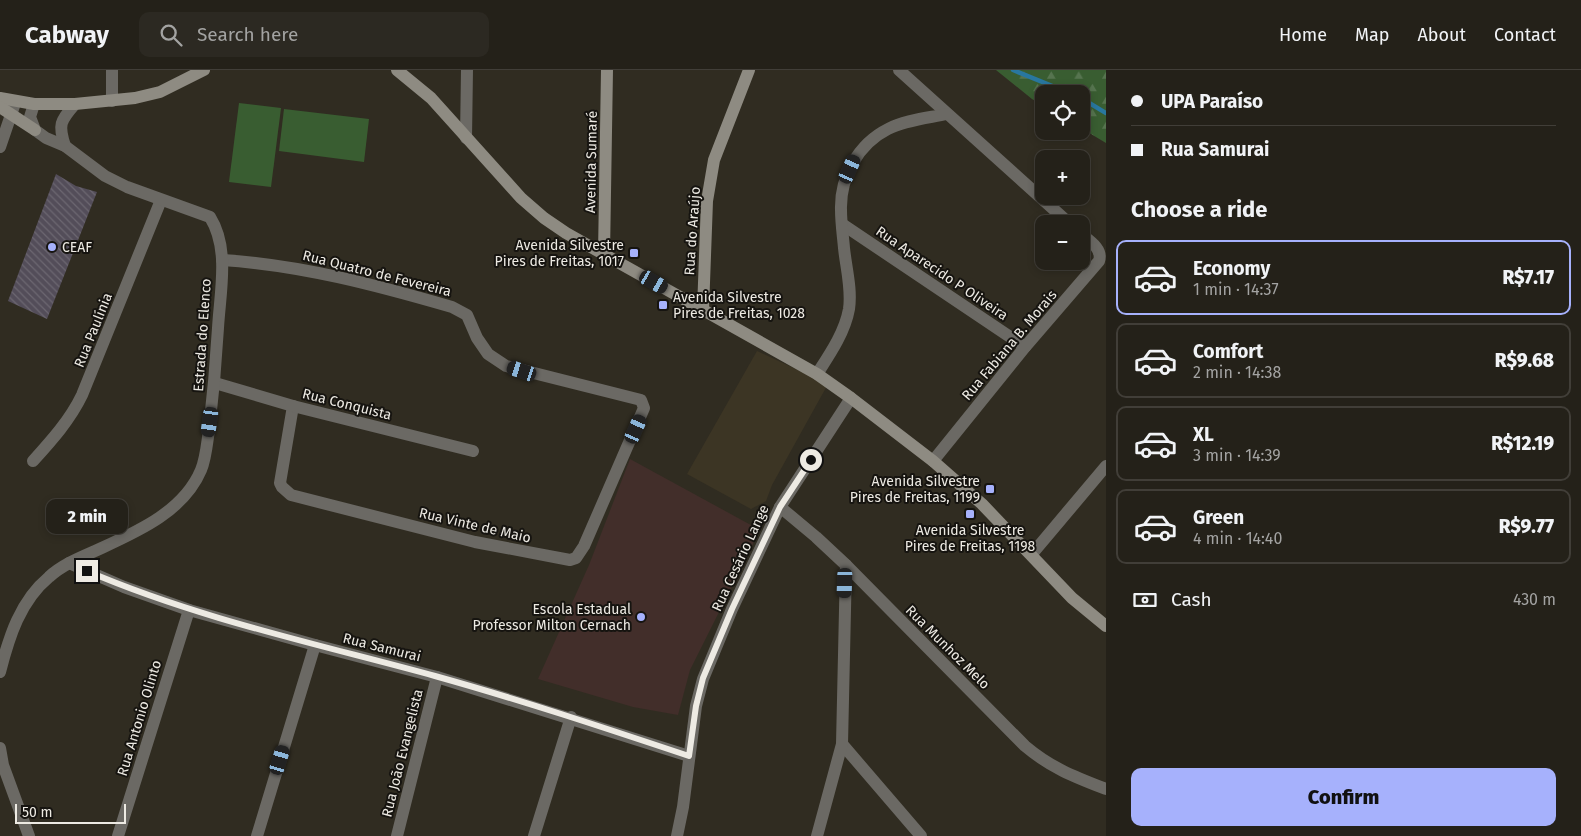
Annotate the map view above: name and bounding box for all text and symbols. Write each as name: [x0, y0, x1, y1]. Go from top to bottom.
search box: [139, 12, 489, 57]
text: Cabway: [25, 21, 109, 49]
icon: search: [157, 21, 185, 49]
text: Search here: [197, 23, 298, 46]
text: Home: [1279, 24, 1327, 46]
text: Map: [1355, 24, 1389, 46]
text: About: [1417, 24, 1466, 46]
text: Contact: [1494, 24, 1556, 46]
map controls: [1035, 85, 1090, 270]
button: locate: [1035, 85, 1090, 140]
text: UPA Paraíso: [1161, 90, 1263, 113]
street label: Avenida Sumaré: [582, 111, 601, 213]
text: Rua Samurai: [1161, 138, 1269, 161]
button: +: [1035, 150, 1090, 205]
car: [837, 152, 862, 186]
street label: Rua do Araújo: [681, 186, 704, 276]
text: Choose a ride: [1131, 196, 1267, 223]
button: −: [1035, 215, 1090, 270]
street label: Rua Aparecido P Oliveira: [872, 223, 1011, 324]
place label: Avenida Silvestre Pires de Freitas, 1017: [495, 237, 624, 270]
place label: CEAF: [62, 239, 92, 256]
marker: CEAF: [46, 241, 58, 253]
street label: Rua Quatro de Fevereira: [301, 247, 453, 300]
marker: Avenida Silvestre Pires de Freitas, 1017: [628, 247, 640, 259]
icon: car: [1133, 255, 1178, 300]
text: Economy: [1193, 257, 1270, 280]
text: R$7.17: [1503, 266, 1554, 289]
car: [637, 268, 670, 296]
street label: Estrada do Elenco: [190, 278, 215, 392]
text: 1 min · 14:37: [1193, 280, 1279, 299]
street label: Rua Fabiana B. Morais: [958, 286, 1061, 404]
place label: Avenida Silvestre Pires de Freitas, 1028: [673, 289, 805, 322]
street label: Rua Paulínia: [71, 290, 116, 370]
marker: Avenida Silvestre Pires de Freitas, 1028: [657, 299, 669, 311]
icon: car: [1133, 338, 1178, 383]
text: Comfort: [1193, 340, 1263, 363]
text: R$9.68: [1495, 349, 1554, 372]
car: [505, 359, 538, 383]
text: 2 min · 14:38: [1193, 363, 1281, 382]
street label: Rua Conquista: [300, 385, 393, 424]
car: [200, 406, 219, 438]
car: [623, 412, 648, 446]
icon: car: [1133, 421, 1178, 466]
text: XL: [1193, 423, 1214, 446]
text: R$12.19: [1491, 432, 1554, 455]
text: 3 min · 14:39: [1193, 446, 1281, 465]
route start: [800, 449, 822, 471]
place label: Avenida Silvestre Pires de Freitas, 1199: [850, 473, 980, 506]
marker: Avenida Silvestre Pires de Freitas, 1199: [984, 483, 996, 495]
callout: 2 min: [46, 498, 128, 534]
street label: Rua Cesário Lange: [708, 502, 773, 614]
street label: Rua Vinte de Maio: [417, 504, 533, 547]
icon: car: [1133, 504, 1178, 549]
text: Green: [1193, 506, 1244, 529]
text: 2 min: [67, 507, 107, 526]
marker: Avenida Silvestre Pires de Freitas, 1198: [964, 508, 976, 520]
text: R$9.77: [1499, 515, 1554, 538]
place label: Avenida Silvestre Pires de Freitas, 1198: [905, 522, 1036, 555]
text: 4 min · 14:40: [1193, 529, 1282, 548]
route end: [76, 560, 98, 582]
car: [836, 568, 853, 598]
icon: cash: [1131, 586, 1159, 614]
text: Cash: [1171, 588, 1212, 611]
text: 430 m: [1513, 590, 1556, 609]
place label: Escola Estadual Professor Milton Cernach: [472, 601, 631, 634]
street label: Rua Munhoz Melo: [902, 602, 993, 693]
marker: Escola Estadual Professor Milton Cernach: [635, 611, 647, 623]
street label: Rua Samurai: [341, 630, 423, 665]
street label: Rua Antonio Olinto: [114, 658, 165, 778]
street label: Rua João Evangelista: [378, 687, 427, 819]
car: [268, 743, 291, 777]
button: Confirm: [1131, 768, 1556, 826]
scale bar: [15, 801, 126, 824]
text: 50 m: [22, 804, 53, 821]

